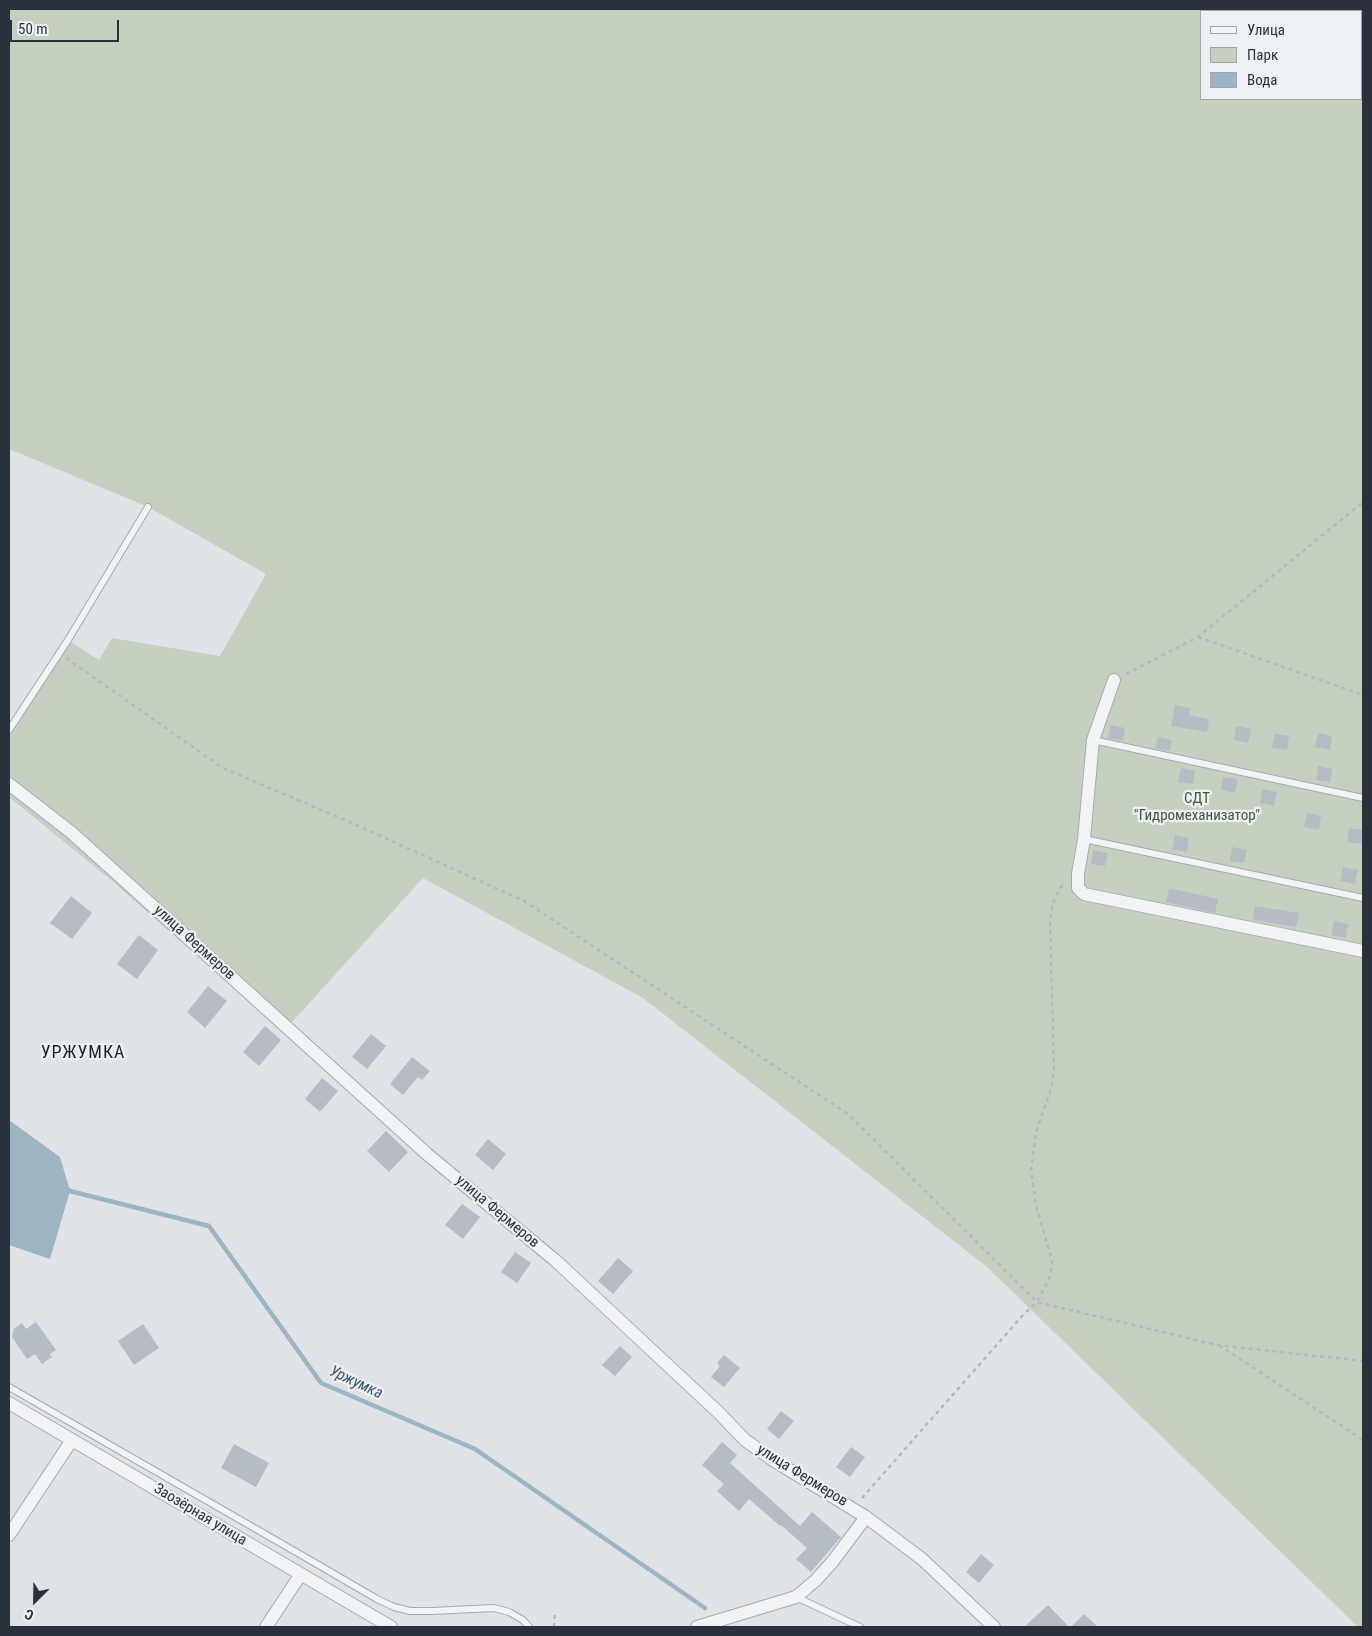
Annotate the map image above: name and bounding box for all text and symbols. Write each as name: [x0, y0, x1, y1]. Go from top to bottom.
scale bar: [12, 10, 121, 42]
legend: [1200, 10, 1362, 100]
text: 50 m: [18, 20, 48, 38]
text: Улица: [1247, 21, 1285, 39]
text: Парк: [1247, 46, 1278, 64]
text: Вода: [1247, 71, 1277, 89]
park label: СДТ "Гидромеханизатор": [1134, 790, 1260, 825]
street label: улица Фермеров: [150, 902, 238, 984]
district label: УРЖУМКА: [40, 1042, 126, 1064]
street label: улица Фермеров: [452, 1172, 542, 1252]
water label: Уржумка: [326, 1362, 386, 1404]
street label: улица Фермеров: [753, 1441, 851, 1511]
street label: Заозёрная улица: [150, 1480, 250, 1550]
north arrow: [10, 1576, 60, 1626]
text: С: [22, 1606, 36, 1624]

